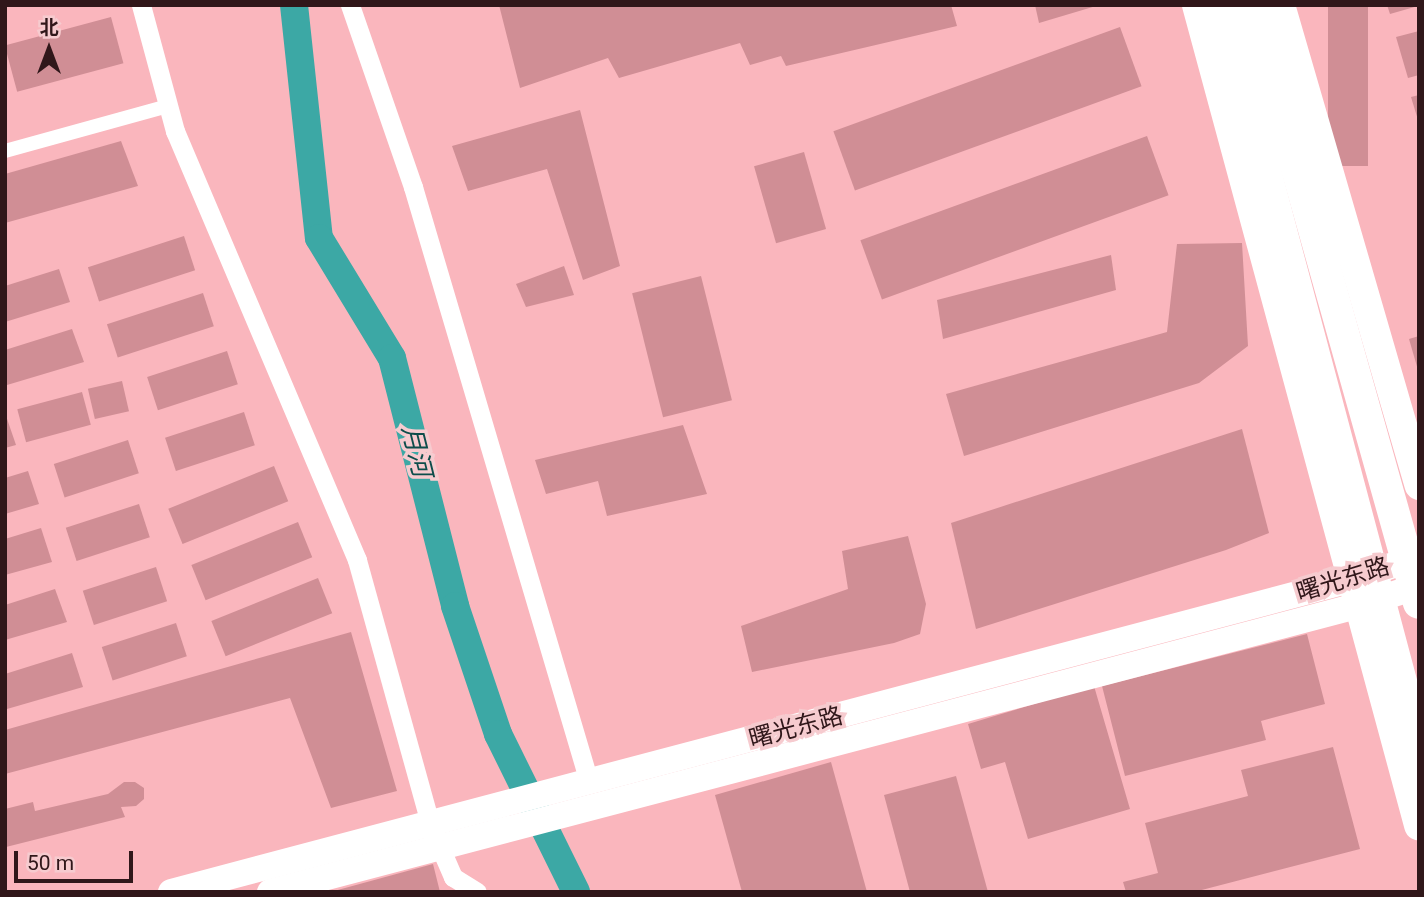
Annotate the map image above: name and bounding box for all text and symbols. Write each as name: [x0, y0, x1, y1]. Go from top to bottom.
north arrow: [14, 14, 84, 84]
text: 北: [39, 16, 59, 39]
water label: 月河: [395, 422, 437, 480]
street label: 曙光东路: [1293, 552, 1393, 608]
street label: 曙光东路: [746, 702, 846, 754]
scale bar: [18, 838, 136, 882]
text: 50 m: [27, 851, 74, 875]

